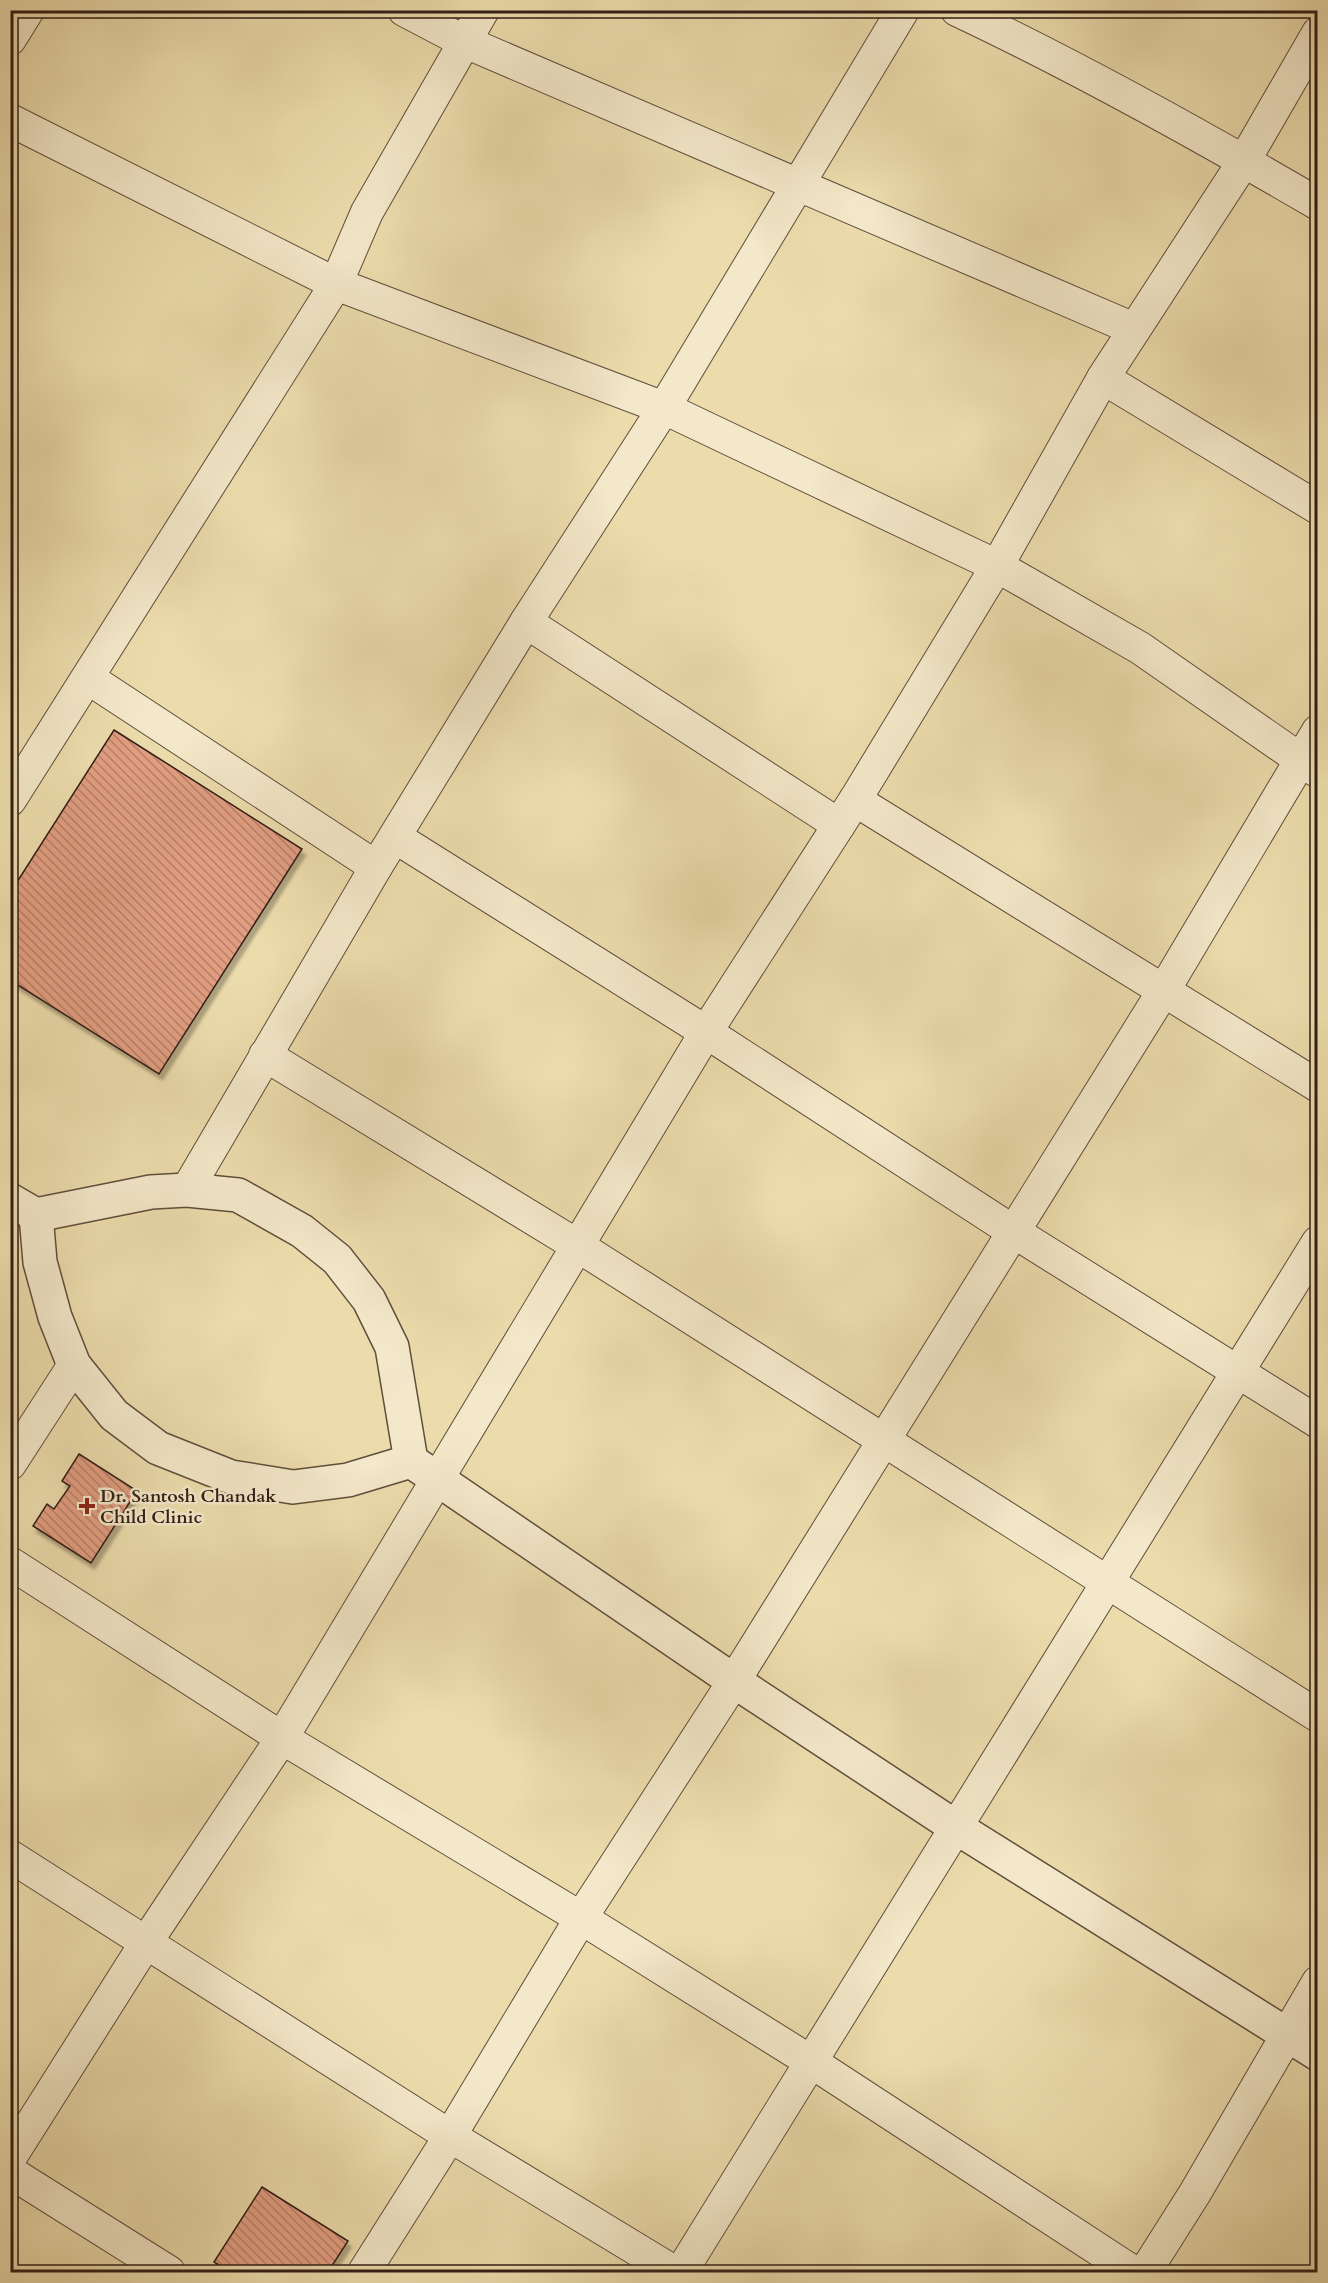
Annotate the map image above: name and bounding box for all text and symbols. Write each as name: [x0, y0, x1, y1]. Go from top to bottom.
place label: Dr. Santosh Chandak Child Clinic: [100, 1484, 277, 1530]
marker: Dr. Santosh Chandak Child Clinic: [78, 1497, 96, 1515]

